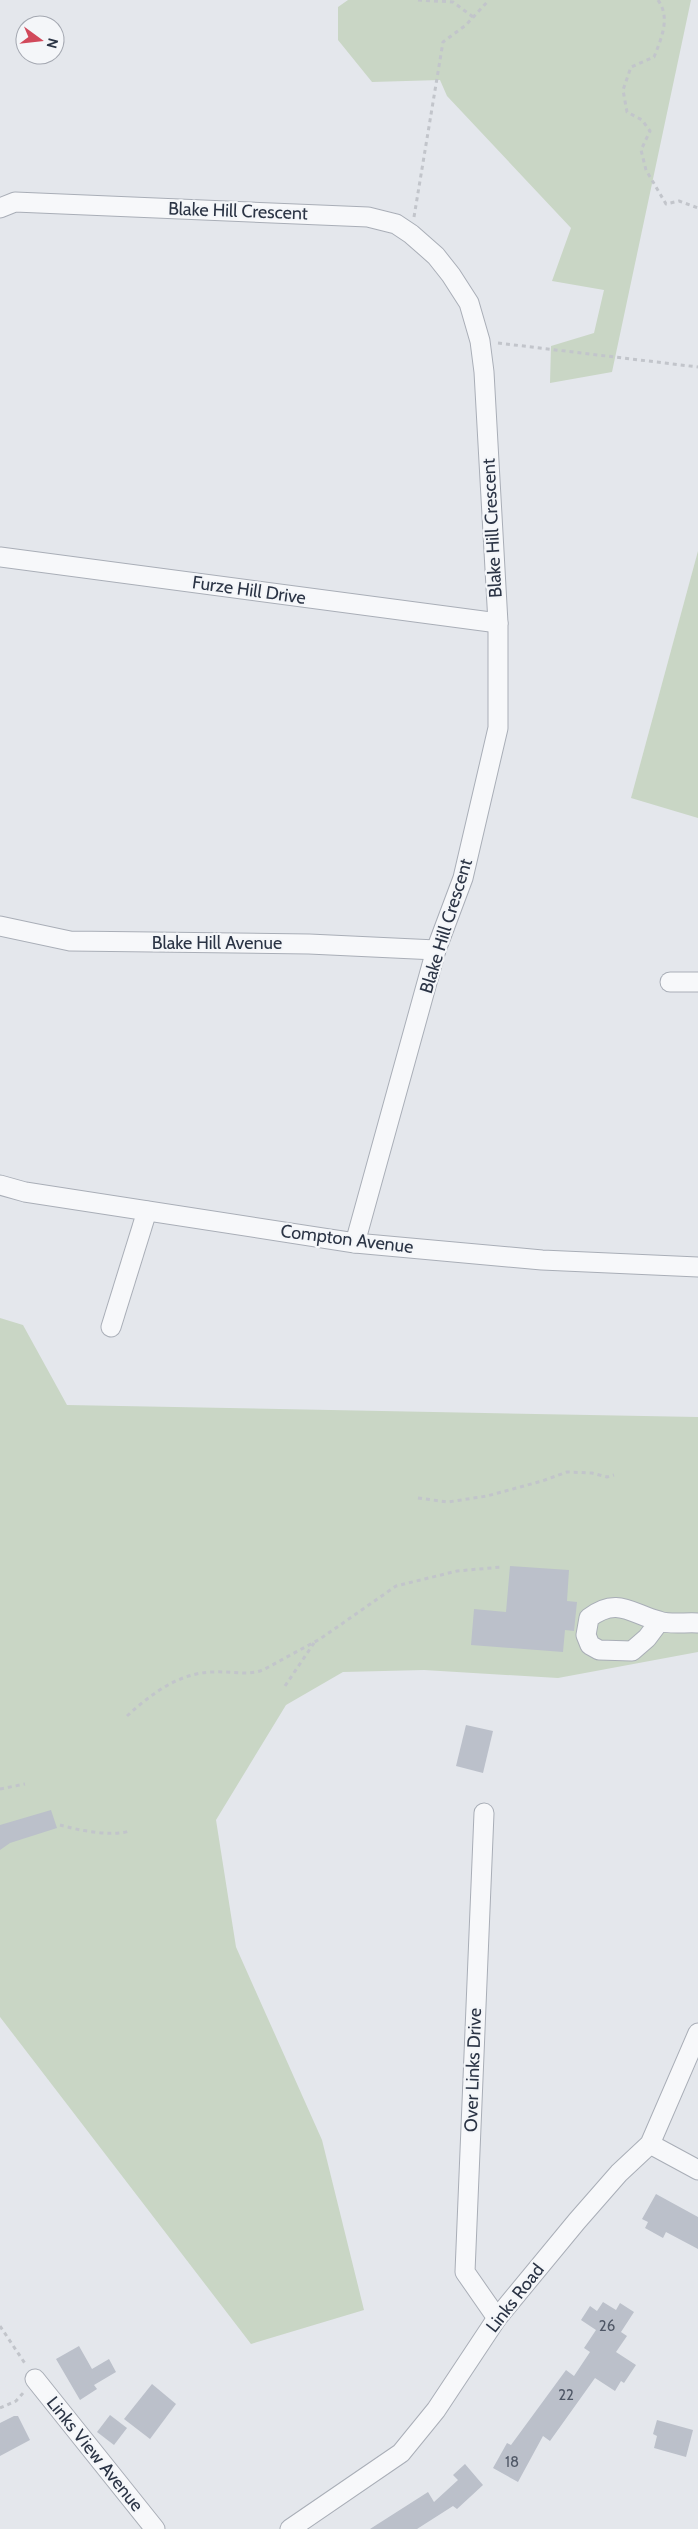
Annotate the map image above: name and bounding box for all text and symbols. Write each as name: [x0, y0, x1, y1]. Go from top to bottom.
north arrow: [15, 15, 65, 65]
text: N: [43, 36, 63, 50]
street label: Blake Hill Crescent: [168, 198, 308, 224]
street label: Blake Hill Crescent: [477, 458, 507, 598]
street label: Furze Hill Drive: [191, 571, 307, 609]
street label: Blake Hill Crescent: [415, 856, 477, 996]
street label: Blake Hill Avenue: [152, 932, 282, 954]
street label: Compton Avenue: [279, 1220, 415, 1258]
street label: Over Links Drive: [460, 2007, 486, 2133]
street label: Links Road: [481, 2259, 549, 2337]
house number: 26: [599, 2317, 615, 2335]
house number: 22: [558, 2386, 574, 2404]
street label: Links View Avenue: [42, 2392, 148, 2516]
house number: 18: [505, 2453, 519, 2471]

